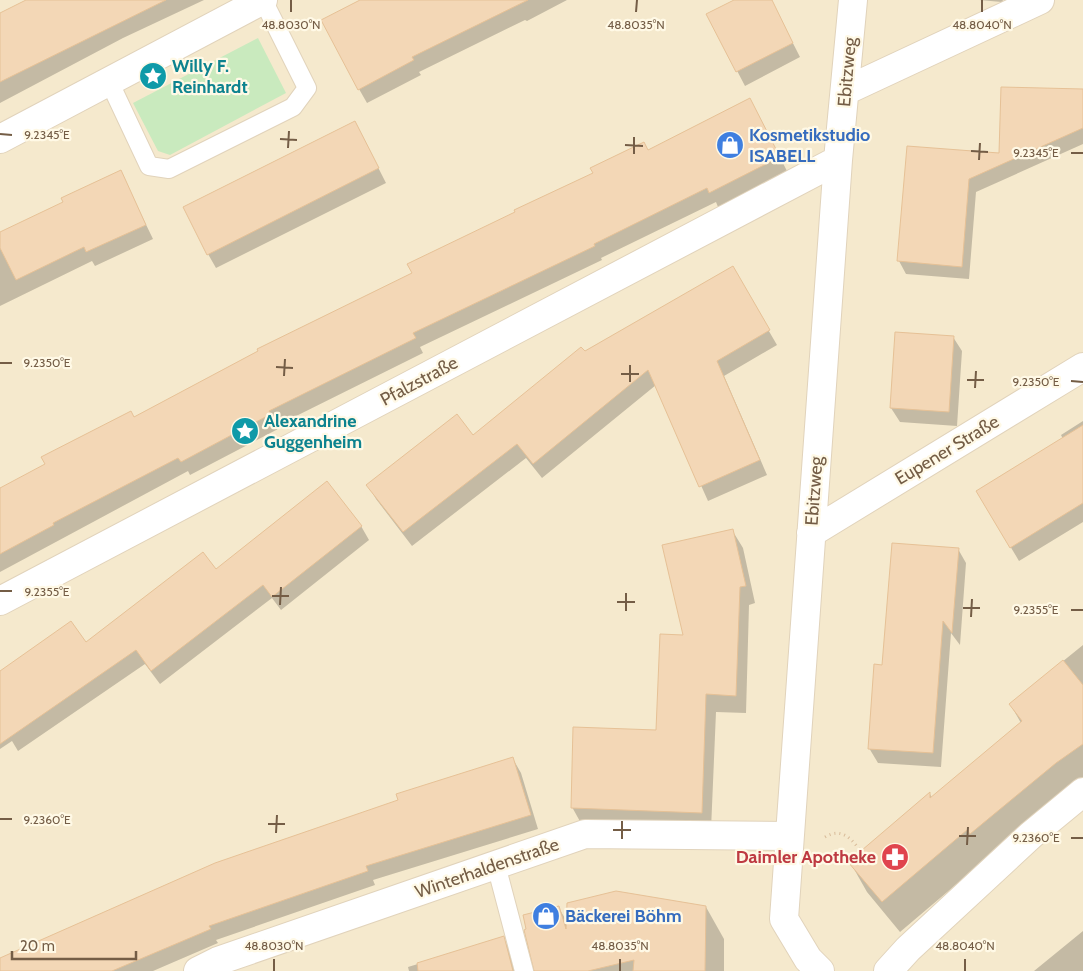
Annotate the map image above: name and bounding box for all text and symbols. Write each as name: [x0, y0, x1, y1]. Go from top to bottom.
text: 48.8030°N: [261, 17, 321, 32]
text: 48.8035°N: [607, 17, 665, 32]
text: 48.8040°N: [952, 17, 1012, 32]
street label: Ebitzweg: [833, 35, 861, 108]
place label: Willy F. Reinhardt: [172, 55, 248, 98]
place icon: Willy F. Reinhardt: [138, 61, 168, 91]
place label: Kosmetikstudio ISABELL: [749, 124, 870, 167]
text: 9.2345°E: [24, 127, 70, 142]
shop icon: Kosmetikstudio ISABELL: [715, 130, 745, 160]
text: 9.2345°E: [1013, 145, 1059, 160]
street label: Pfalzstraße: [376, 351, 462, 411]
text: 9.2350°E: [24, 355, 71, 370]
text: 9.2350°E: [1013, 374, 1060, 389]
place label: Alexandrine Guggenheim: [264, 410, 362, 453]
street label: Eupener Straße: [891, 410, 1003, 490]
place icon: Alexandrine Guggenheim: [230, 416, 260, 446]
street label: Ebitzweg: [801, 455, 827, 526]
text: 9.2355°E: [25, 584, 70, 599]
text: 9.2355°E: [1014, 602, 1059, 617]
text: 9.2360°E: [23, 812, 71, 827]
text: 9.2360°E: [1012, 830, 1060, 845]
street label: Winterhaldenstraße: [412, 833, 562, 903]
pharmacy icon: Daimler Apotheke: [880, 842, 910, 872]
place label: Daimler Apotheke: [736, 846, 876, 868]
shop icon: Bäckerei Böhm: [531, 901, 561, 931]
place label: Bäckerei Böhm: [565, 905, 682, 927]
scale bar: [12, 928, 136, 960]
text: 20 m: [20, 937, 55, 955]
text: 48.8030°N: [244, 938, 304, 953]
text: 48.8035°N: [591, 938, 649, 953]
text: 48.8040°N: [935, 938, 995, 953]

